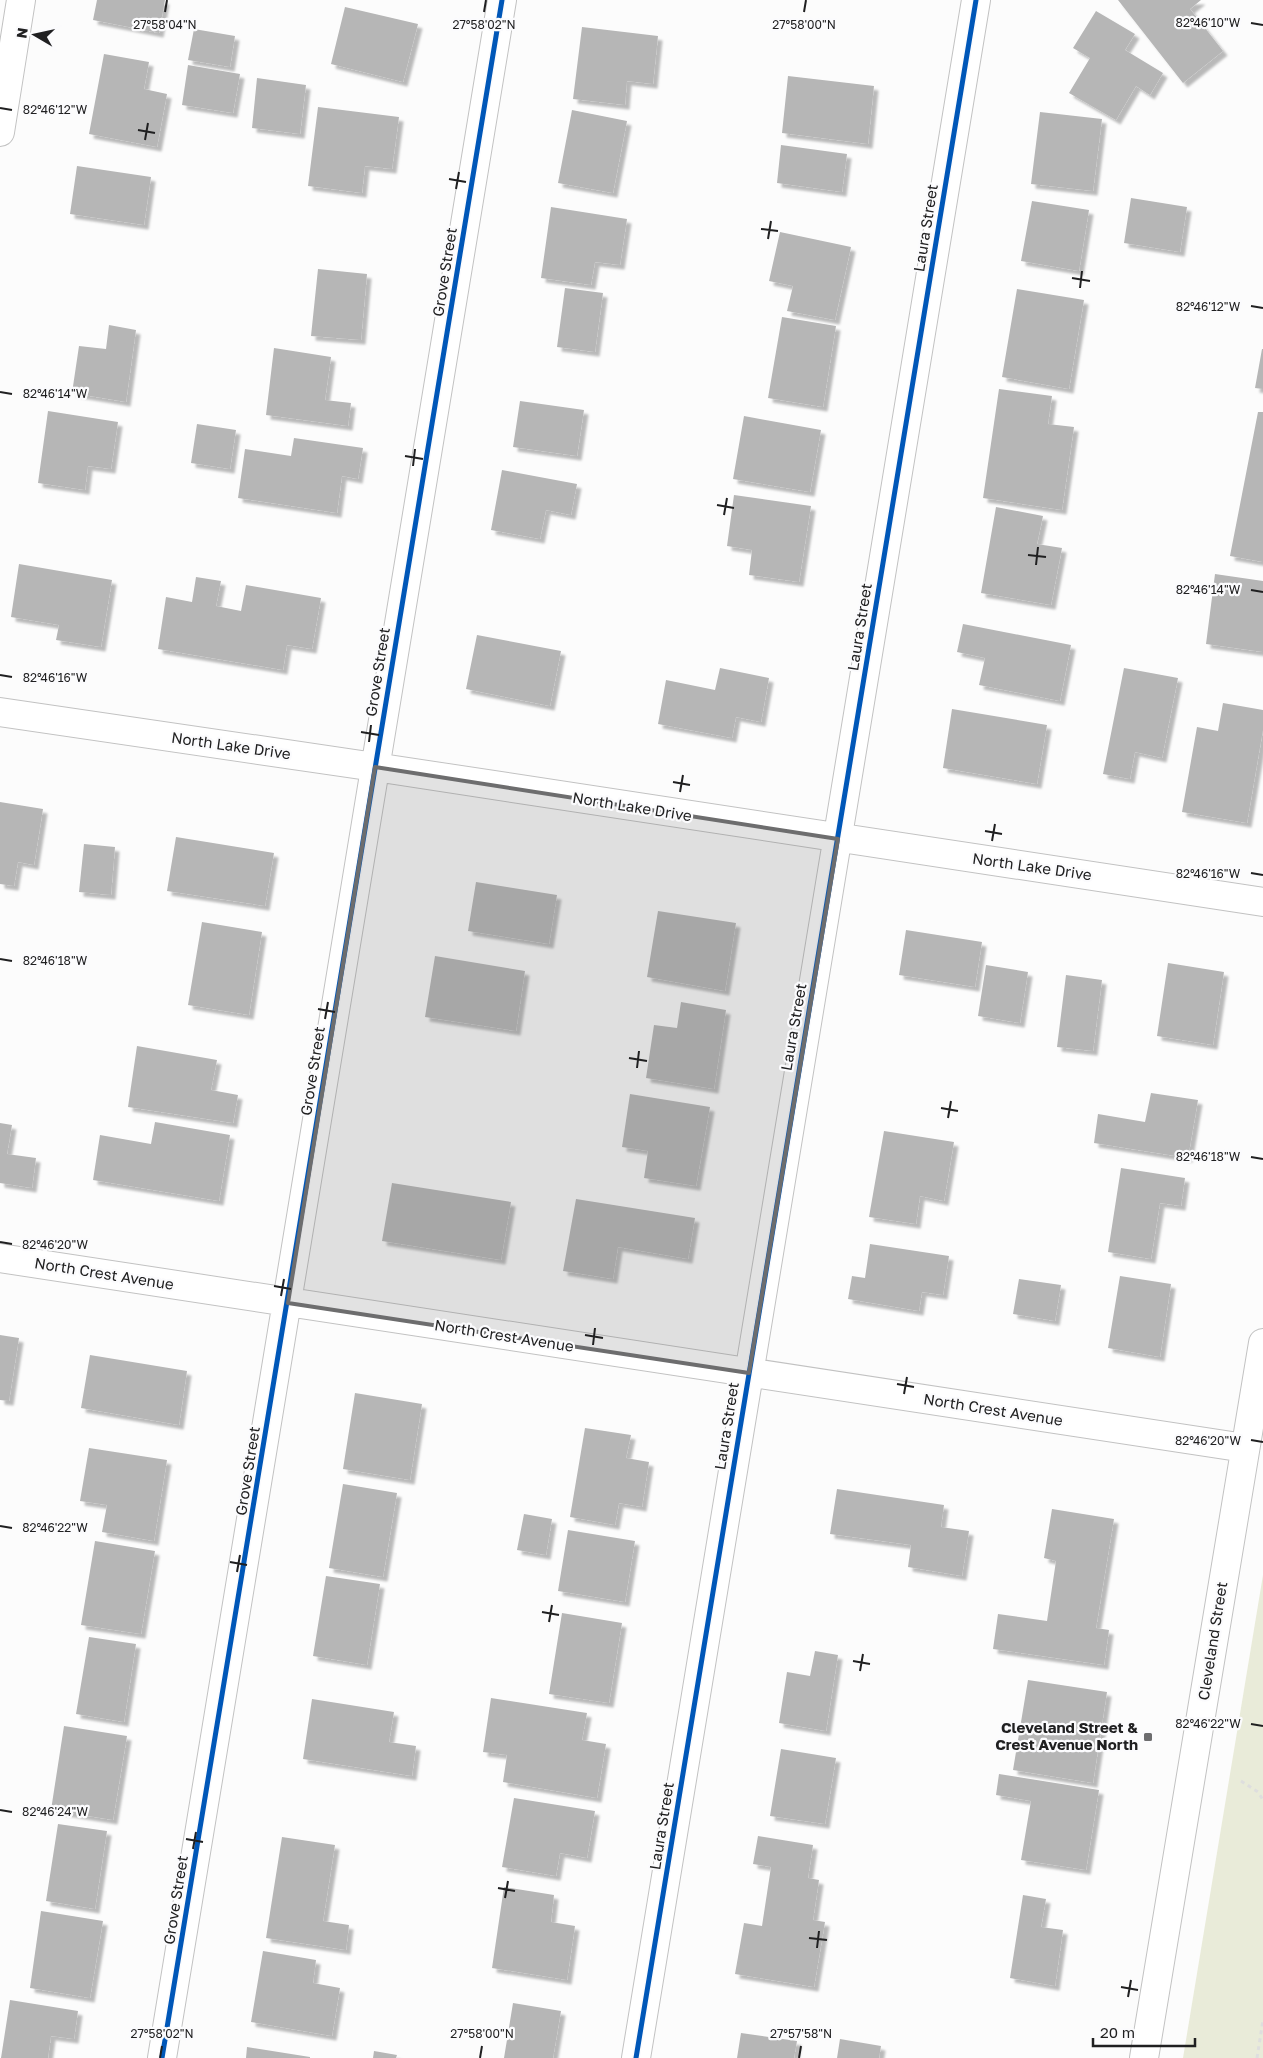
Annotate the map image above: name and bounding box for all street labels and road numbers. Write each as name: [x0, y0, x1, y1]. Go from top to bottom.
street label: Laura Street: [909, 183, 941, 273]
street label: Grove Street: [428, 226, 460, 318]
street label: Laura Street: [843, 582, 875, 672]
street label: Grove Street: [361, 626, 393, 718]
street label: North Lake Drive: [170, 728, 292, 762]
street label: North Lake Drive: [571, 788, 693, 824]
street label: North Lake Drive: [971, 849, 1093, 883]
street label: Laura Street: [776, 982, 810, 1072]
street label: Grove Street: [296, 1025, 328, 1117]
street label: North Crest Avenue: [33, 1253, 175, 1293]
street label: North Crest Avenue: [433, 1315, 575, 1355]
street label: Laura Street: [710, 1381, 742, 1471]
street label: North Crest Avenue: [922, 1389, 1064, 1429]
street label: Grove Street: [231, 1425, 263, 1517]
street label: Cleveland Street: [1194, 1580, 1230, 1701]
street label: Laura Street: [645, 1781, 677, 1871]
street label: Grove Street: [159, 1854, 191, 1946]

